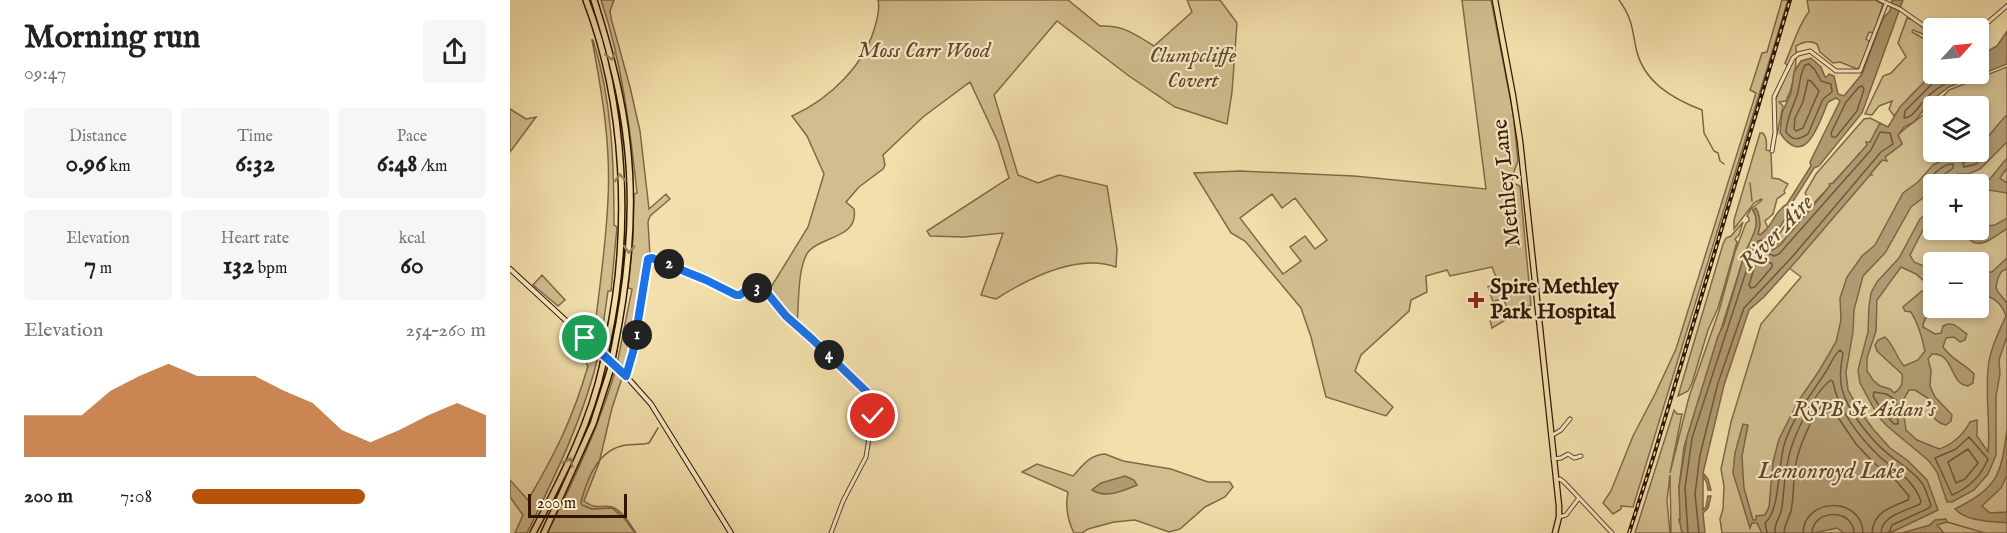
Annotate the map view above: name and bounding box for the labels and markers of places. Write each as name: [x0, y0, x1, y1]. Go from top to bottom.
pin: 2: [654, 249, 684, 279]
pin: 3: [742, 273, 772, 303]
place label: Spire Methley Park Hospital: [1490, 273, 1620, 326]
marker: Spire Methley Park Hospital: [1467, 291, 1485, 309]
pin: [559, 312, 610, 363]
pin: 1: [622, 320, 652, 350]
pin: 4: [814, 340, 844, 370]
pin: [847, 390, 898, 441]

